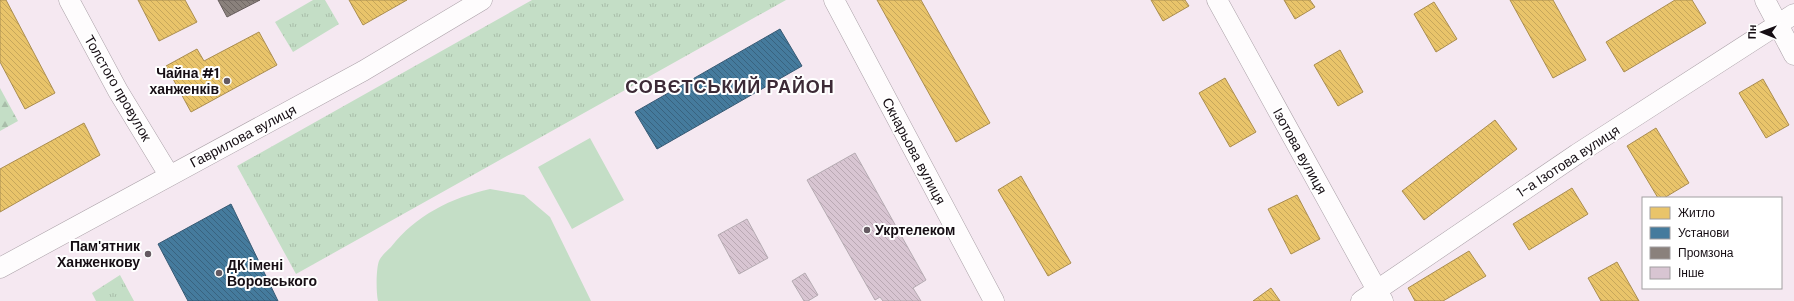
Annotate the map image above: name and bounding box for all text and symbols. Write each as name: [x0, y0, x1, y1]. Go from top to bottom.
north arrow: [1742, 12, 1782, 52]
text: Пн: [1745, 24, 1759, 39]
street label: Толстого провулок: [80, 32, 156, 145]
place label: Чайна #1 ханженків: [149, 64, 219, 98]
district label: СОВЄТСЬКИЙ РАЙОН: [625, 75, 835, 99]
marker: Чайна #1 ханженків: [222, 76, 232, 86]
street label: Скнарьова вулиця: [878, 94, 950, 208]
street label: Гаврилова вулиця: [187, 100, 299, 172]
street label: Ізотова вулиця: [1269, 105, 1331, 197]
street label: 1-а Ізотова вулиця: [1513, 121, 1623, 201]
legend: [1642, 197, 1782, 289]
text: Житло: [1678, 205, 1715, 221]
place label: Укртелеком: [875, 221, 955, 239]
marker: Укртелеком: [862, 225, 872, 235]
text: Установи: [1678, 225, 1729, 241]
place label: Пам'ятник Ханженкову: [57, 237, 141, 271]
text: Промзона: [1678, 245, 1734, 261]
marker: Пам'ятник Ханженкову: [143, 249, 153, 259]
place label: ДК імені Воровського: [227, 256, 317, 290]
text: Інше: [1678, 265, 1705, 281]
marker: ДК імені Воровського: [214, 268, 224, 278]

